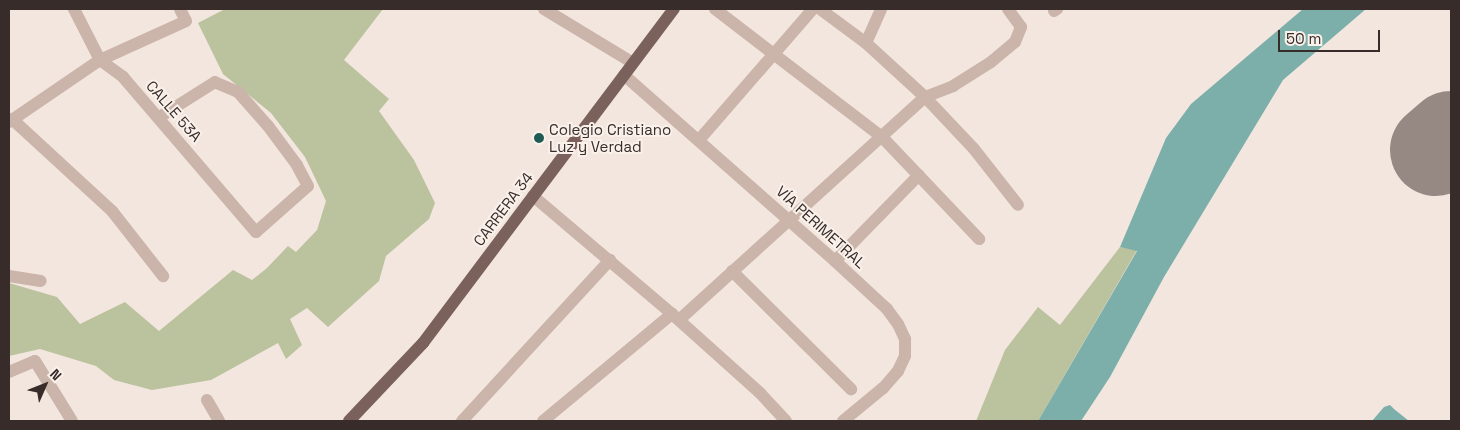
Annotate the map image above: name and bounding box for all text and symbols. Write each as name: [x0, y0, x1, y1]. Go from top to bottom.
scale bar: [1280, 20, 1382, 52]
text: 50 m: [1286, 29, 1321, 48]
street label: CALLE 53A: [143, 77, 205, 145]
place label: Colegio Cristiano Luz y Verdad: [549, 120, 671, 155]
marker: Colegio Cristiano Luz y Verdad: [533, 132, 545, 144]
street label: CARRERA 34: [469, 169, 537, 249]
street label: VÍA PERIMETRAL: [773, 182, 869, 272]
north arrow: [20, 360, 70, 410]
text: N: [46, 365, 66, 384]

